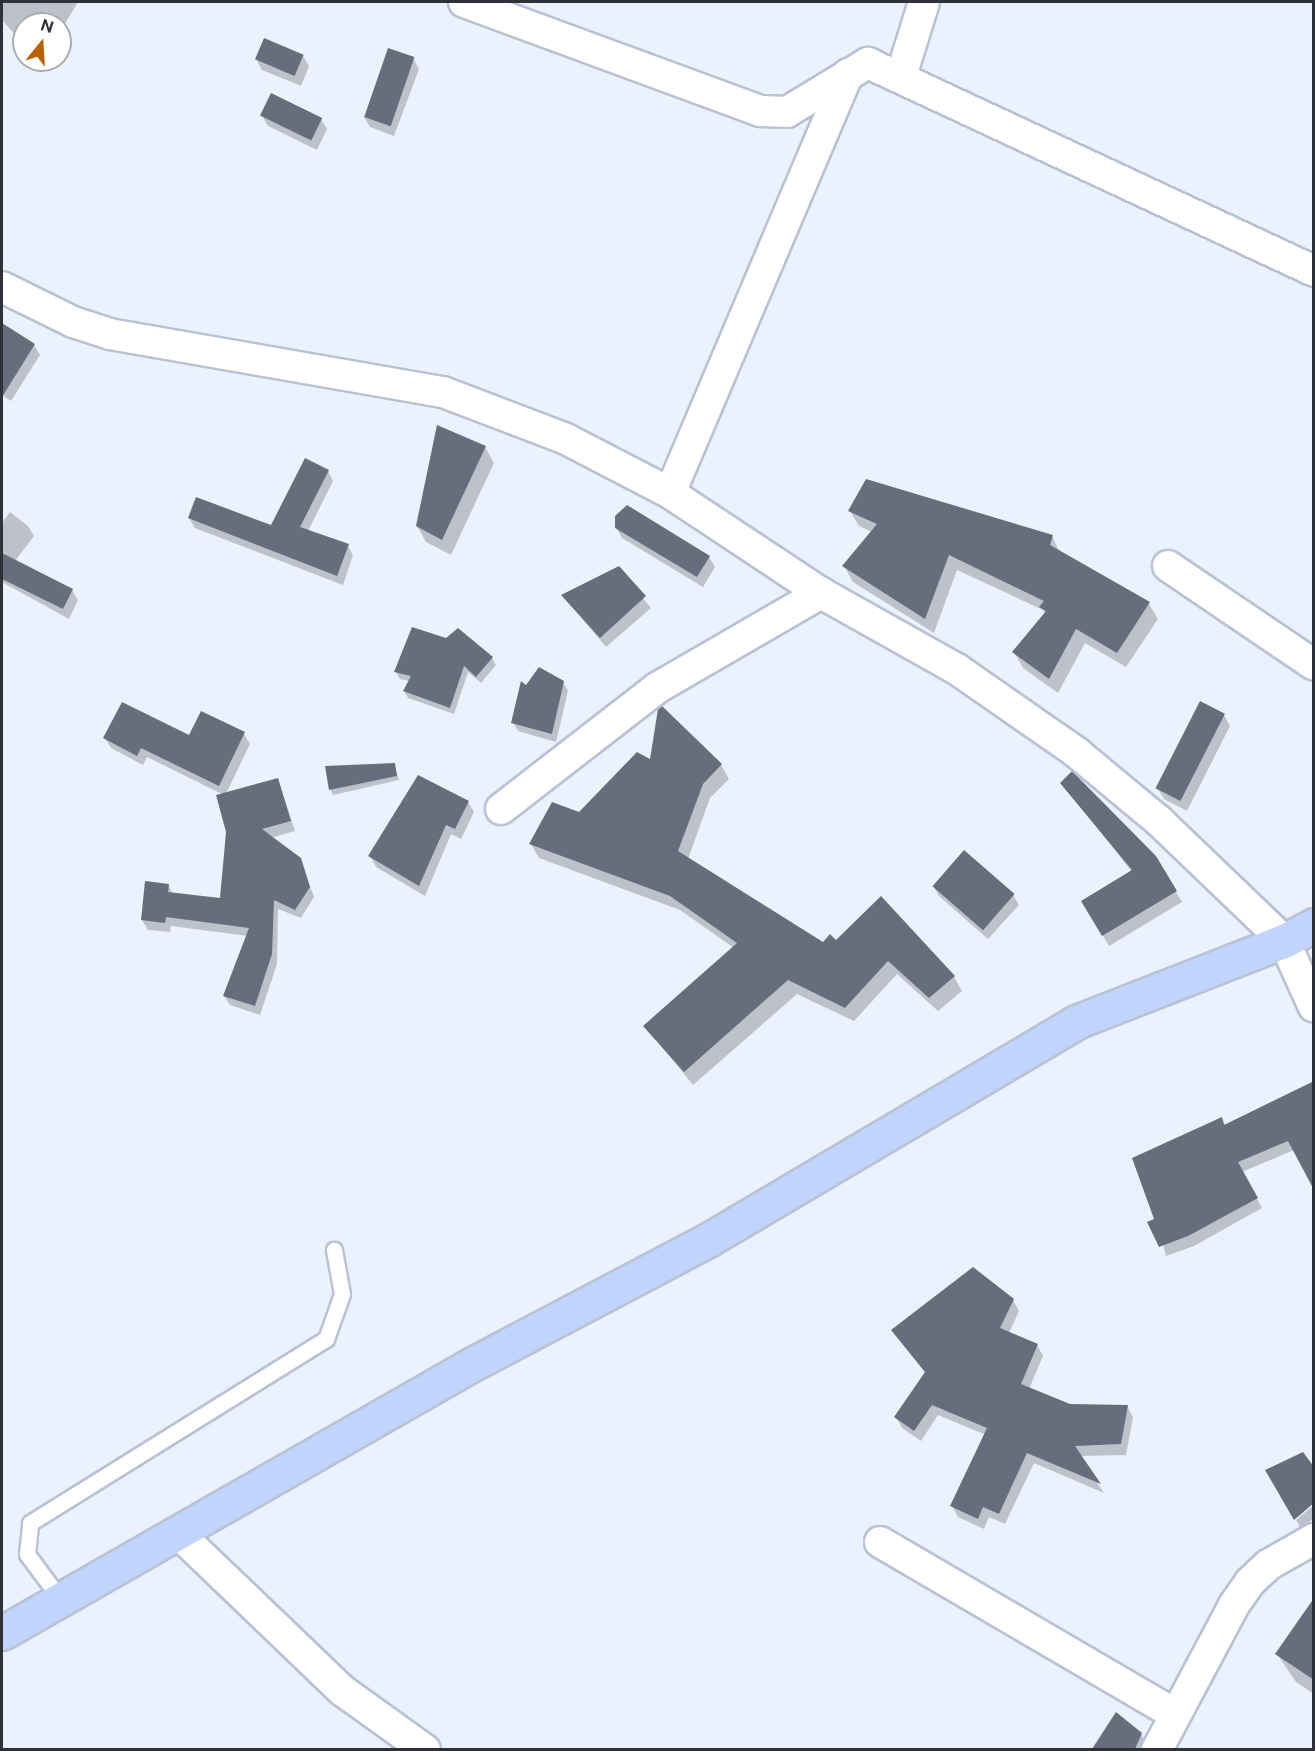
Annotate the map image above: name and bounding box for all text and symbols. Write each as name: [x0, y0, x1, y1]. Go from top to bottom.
north arrow: [12, 12, 72, 72]
text: N: [38, 15, 56, 37]

